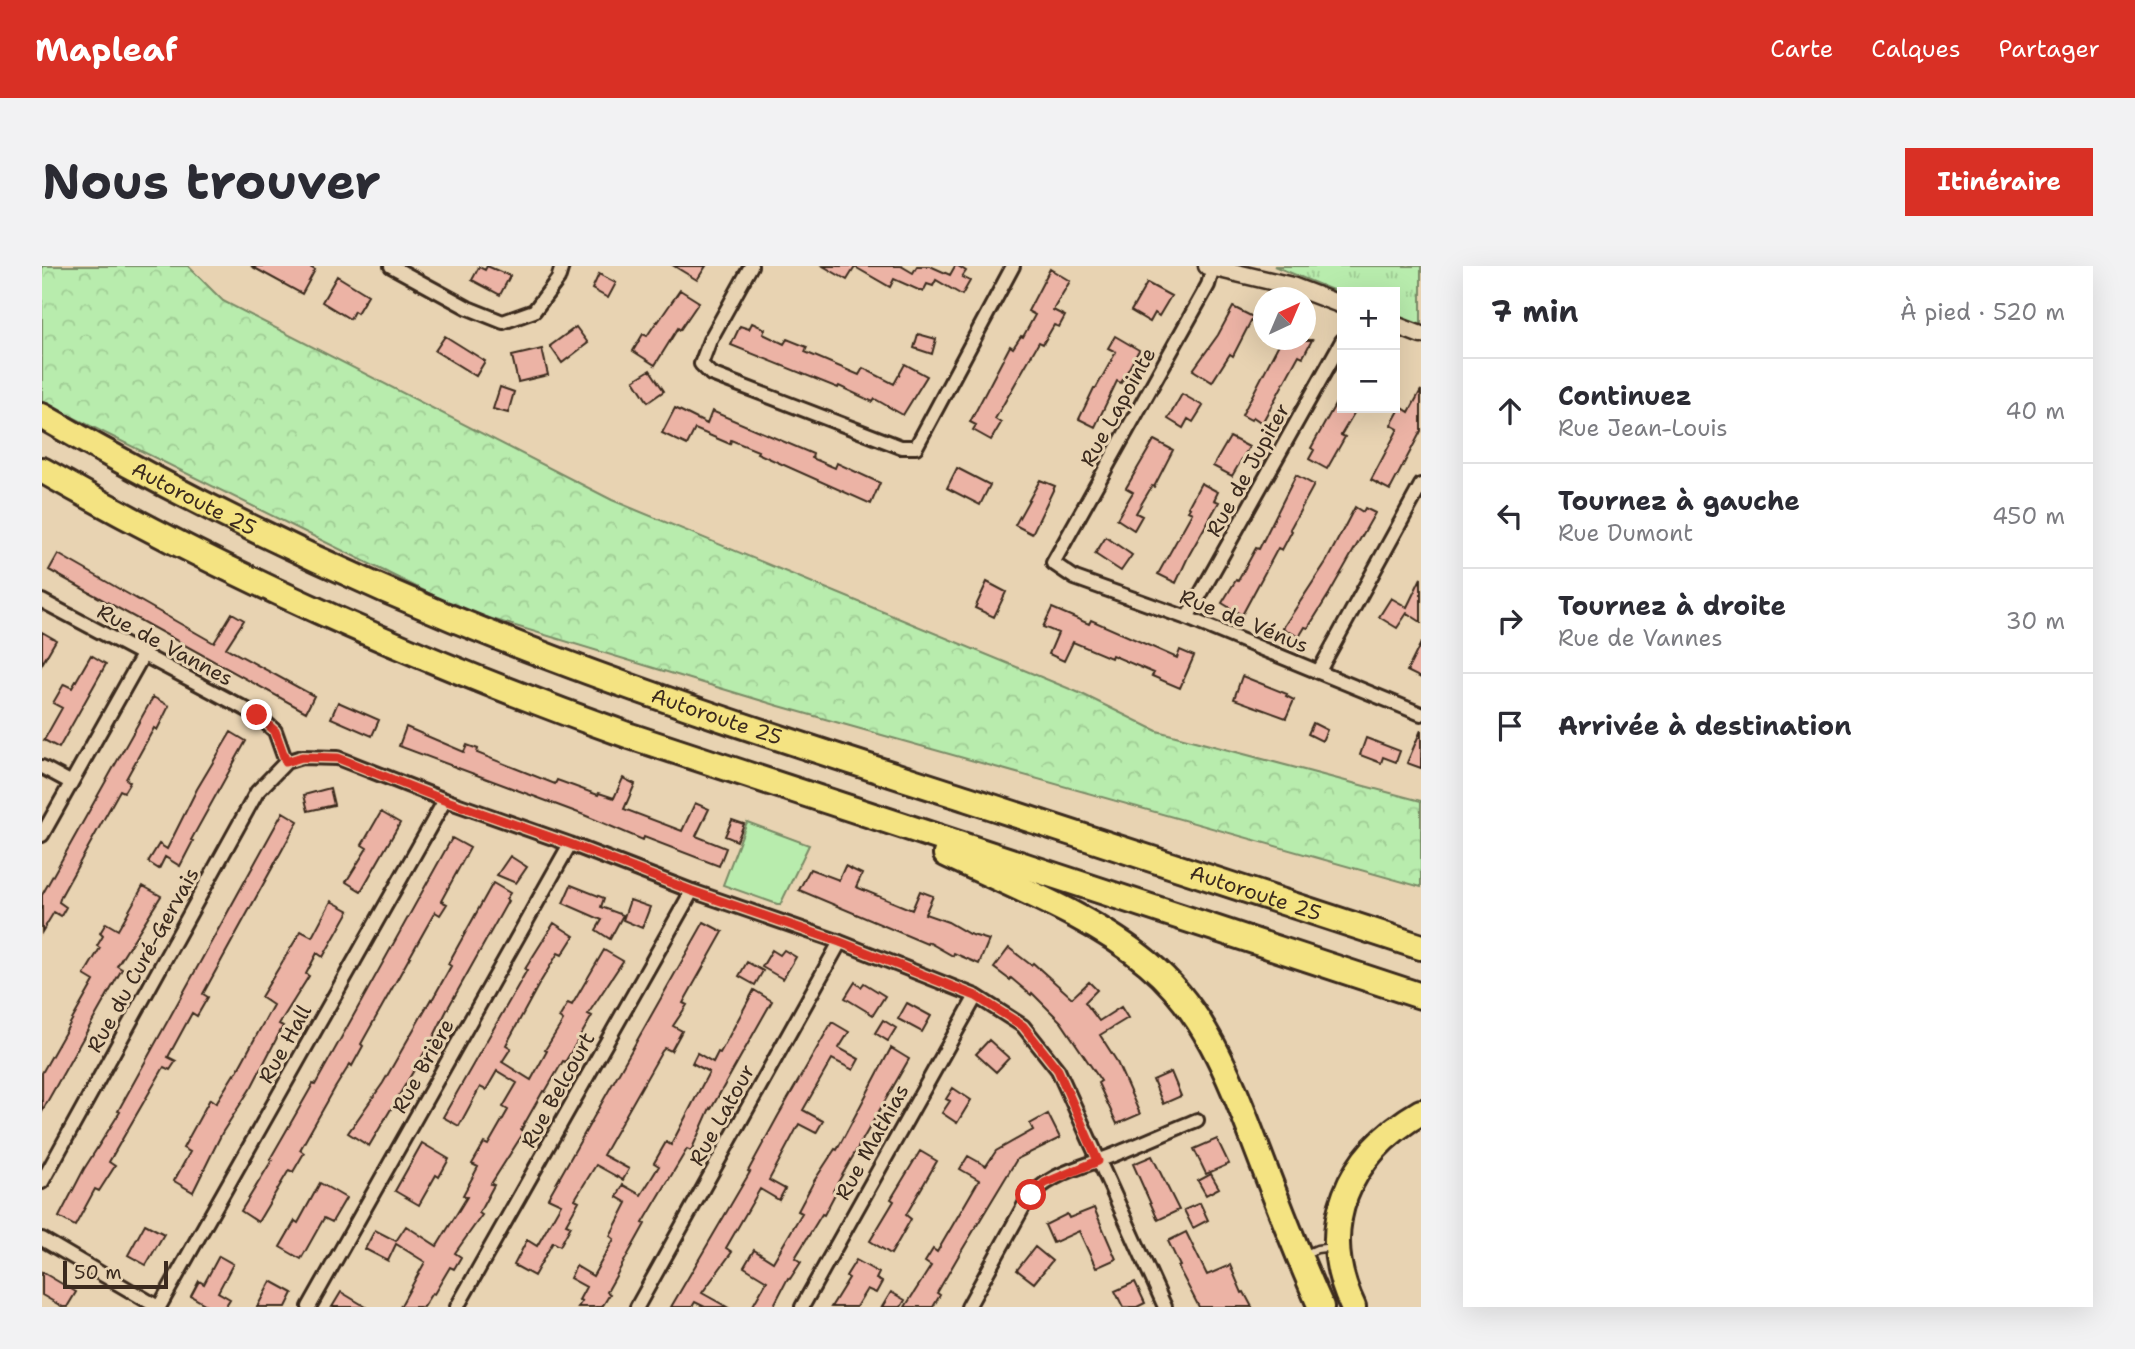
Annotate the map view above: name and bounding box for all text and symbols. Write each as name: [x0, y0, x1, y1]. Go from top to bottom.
text: Mapleaf: [35, 27, 178, 72]
text: Carte: [1770, 33, 1833, 65]
text: Calques: [1871, 33, 1961, 65]
text: Partager: [1999, 33, 2100, 65]
button: Itinéraire: [1905, 148, 2093, 216]
text: Nous trouver: [42, 149, 381, 215]
north arrow: [1253, 287, 1316, 350]
map controls: [1337, 287, 1400, 413]
button: +: [1337, 287, 1400, 350]
text: 7 min: [1491, 291, 1578, 332]
text: À pied · 520 m: [1900, 297, 2065, 327]
street label: Rue Lapointe: [1074, 342, 1162, 472]
button: −: [1337, 350, 1400, 413]
text: Continuez: [1558, 378, 1692, 413]
icon: ahead: [1491, 392, 1529, 430]
text: 40 m: [2005, 396, 2065, 426]
street label: Rue de Jupiter: [1200, 398, 1296, 542]
text: Rue Jean-Louis: [1558, 413, 1728, 443]
street label: Autoroute 25: [127, 455, 261, 542]
text: Tournez à gauche: [1558, 483, 1800, 518]
icon: left: [1491, 497, 1529, 535]
text: 450 m: [1992, 501, 2065, 531]
text: Rue Dumont: [1558, 518, 1693, 548]
street label: Rue de Vénus: [1175, 582, 1313, 660]
text: Tournez à droite: [1558, 588, 1786, 623]
street label: Rue de Vannes: [92, 597, 238, 693]
icon: right: [1491, 602, 1529, 640]
text: 30 m: [2006, 606, 2065, 636]
text: Rue de Vannes: [1558, 623, 1723, 653]
street label: Autoroute 25: [647, 681, 786, 752]
route end: [241, 699, 272, 730]
icon: arrive: [1491, 707, 1529, 745]
text: Arrivée à destination: [1558, 708, 1852, 743]
street label: Autoroute 25: [1186, 858, 1325, 928]
street label: Rue du Curé-Gervais: [80, 862, 206, 1058]
street label: Rue Hall: [252, 999, 318, 1088]
street label: Rue Brière: [385, 1014, 461, 1118]
street label: Rue Belcourt: [515, 1027, 601, 1153]
street label: Rue Latour: [683, 1059, 761, 1171]
street label: Rue Mathias: [829, 1079, 915, 1205]
route start: [1015, 1179, 1046, 1210]
scale bar: [63, 1258, 168, 1290]
text: 50 m: [74, 1260, 122, 1285]

